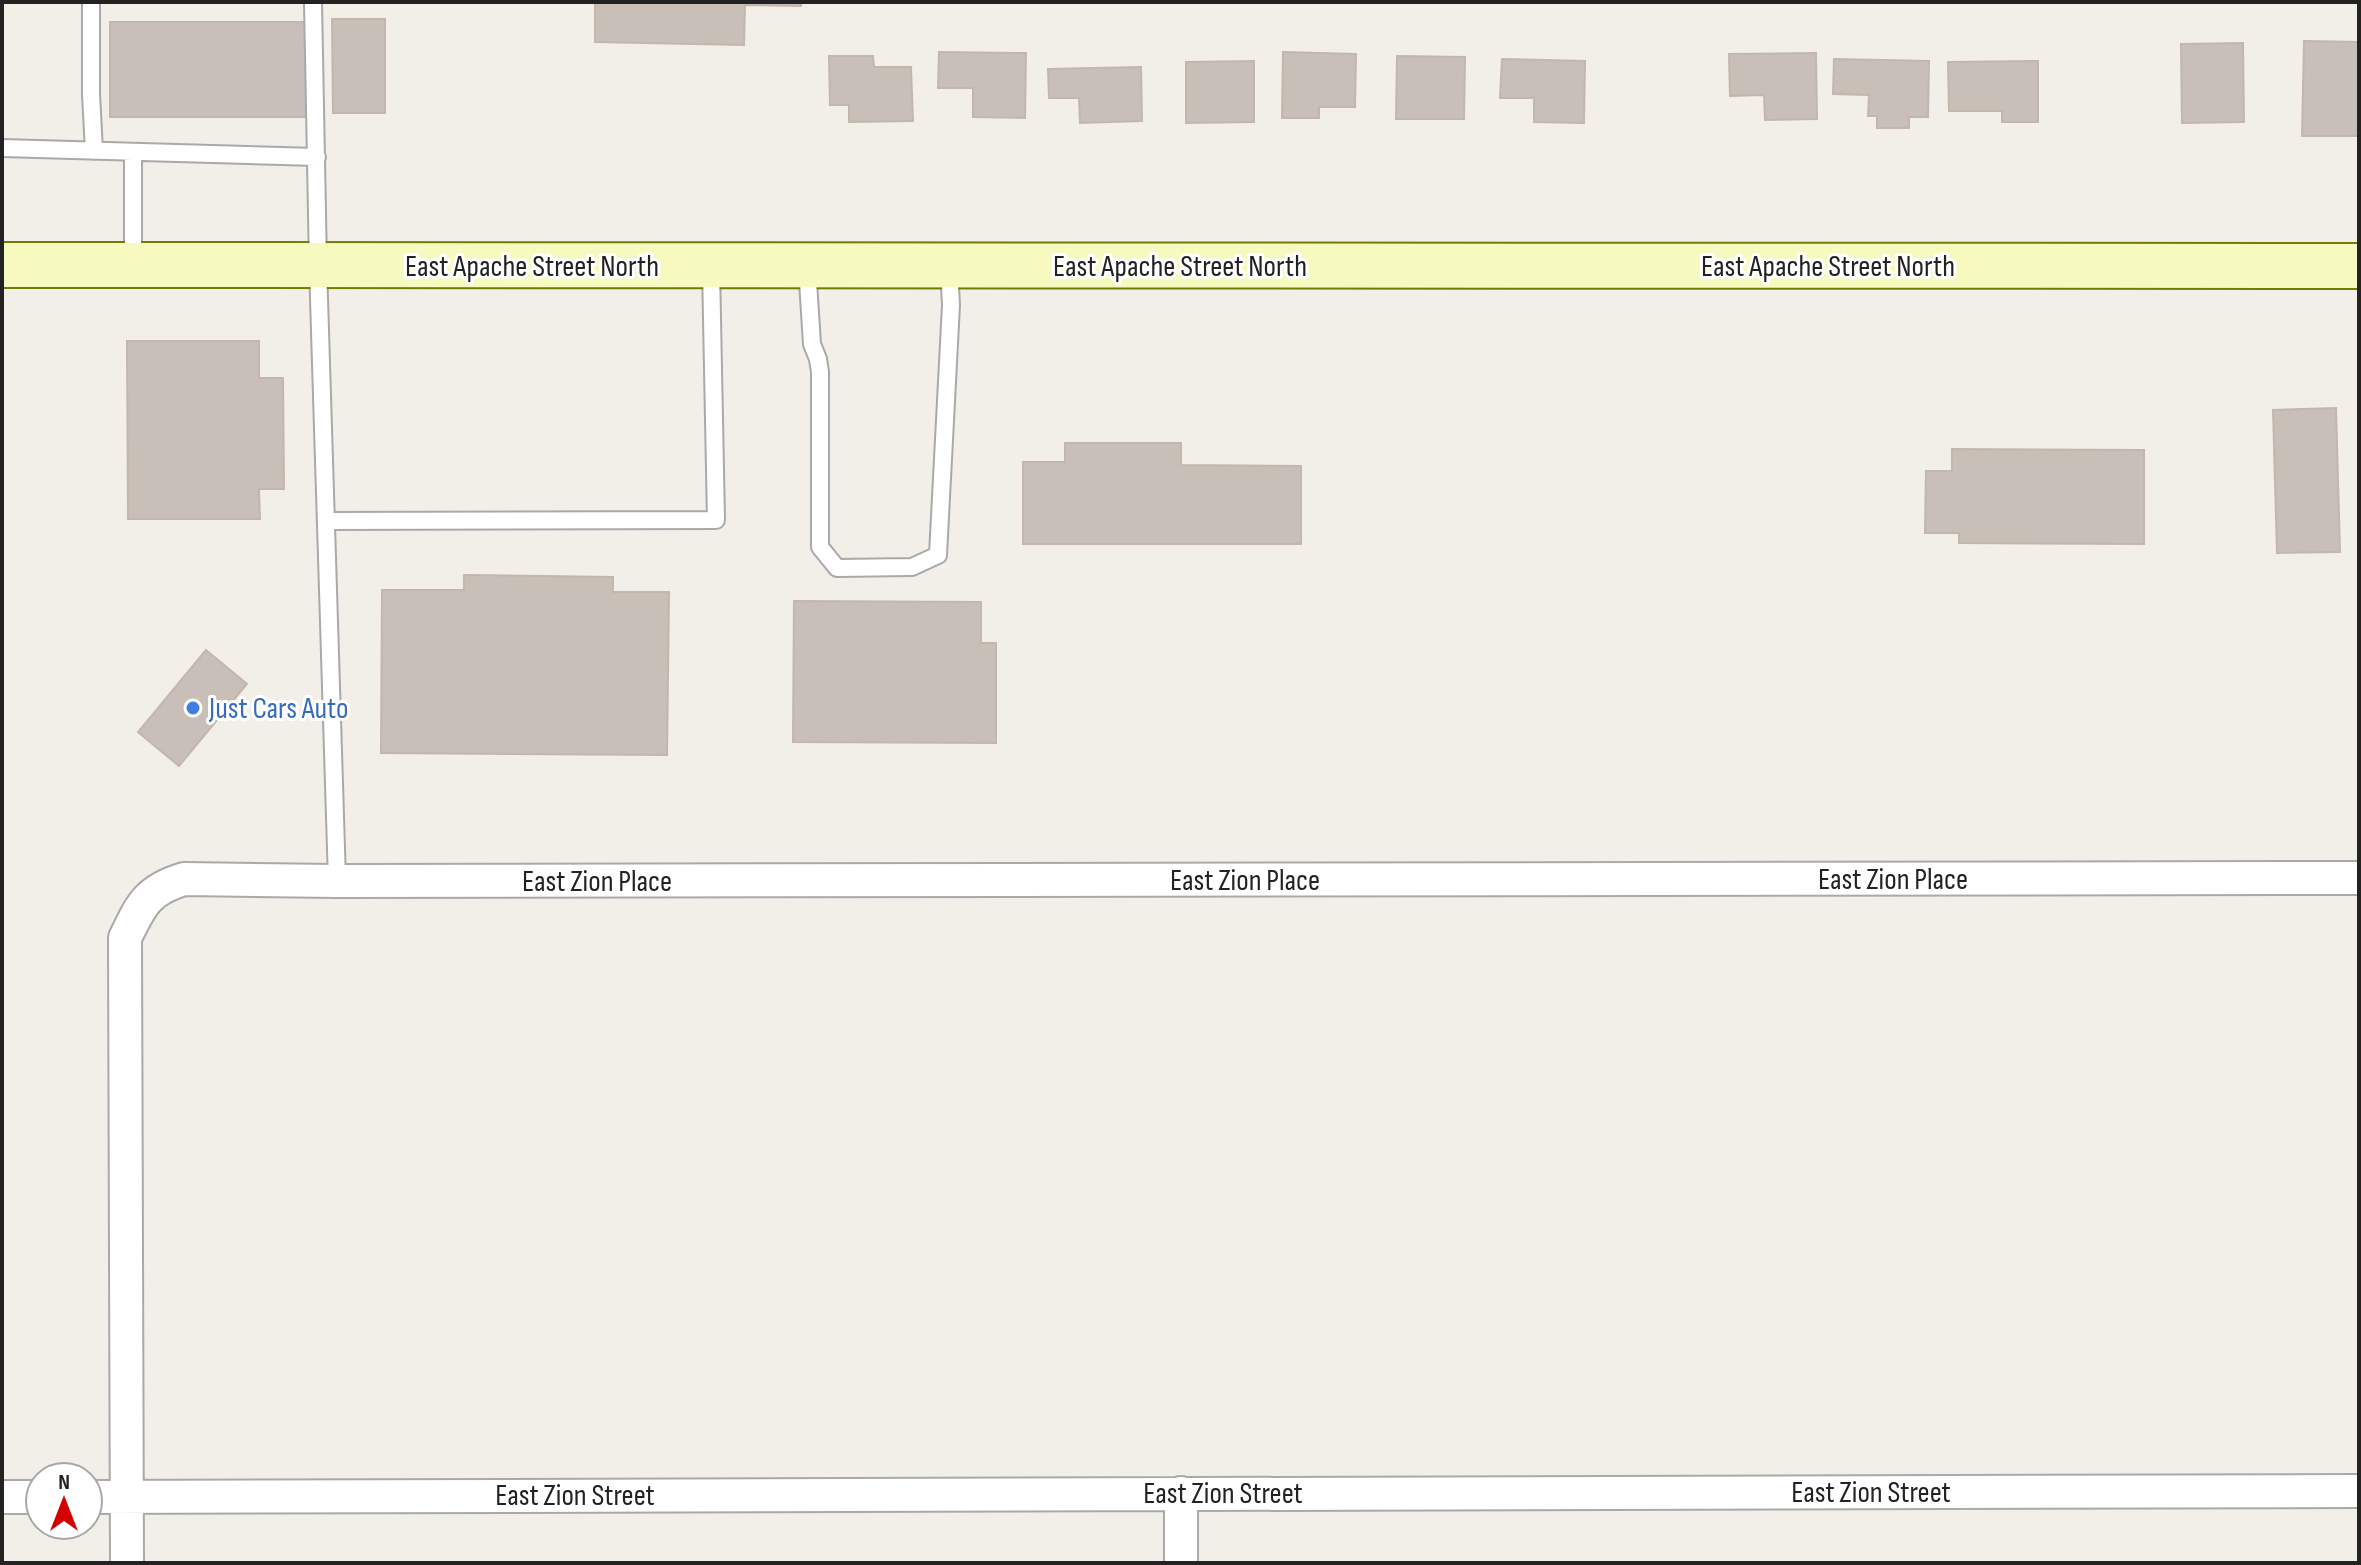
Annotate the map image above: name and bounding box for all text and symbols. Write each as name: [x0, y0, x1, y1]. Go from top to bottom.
street label: East Apache Street North: [405, 249, 659, 285]
street label: East Apache Street North: [1053, 249, 1307, 285]
street label: East Apache Street North: [1701, 249, 1955, 285]
place label: Just Cars Auto: [208, 691, 348, 727]
marker: Just Cars Auto: [184, 699, 202, 717]
street label: East Zion Place: [1818, 862, 1968, 898]
street label: East Zion Place: [1170, 863, 1320, 899]
street label: East Zion Place: [522, 864, 672, 900]
north arrow: [24, 1461, 104, 1541]
text: N: [58, 1469, 70, 1496]
street label: East Zion Street: [1791, 1475, 1951, 1511]
street label: East Zion Street: [1143, 1476, 1303, 1512]
street label: East Zion Street: [495, 1478, 655, 1514]

